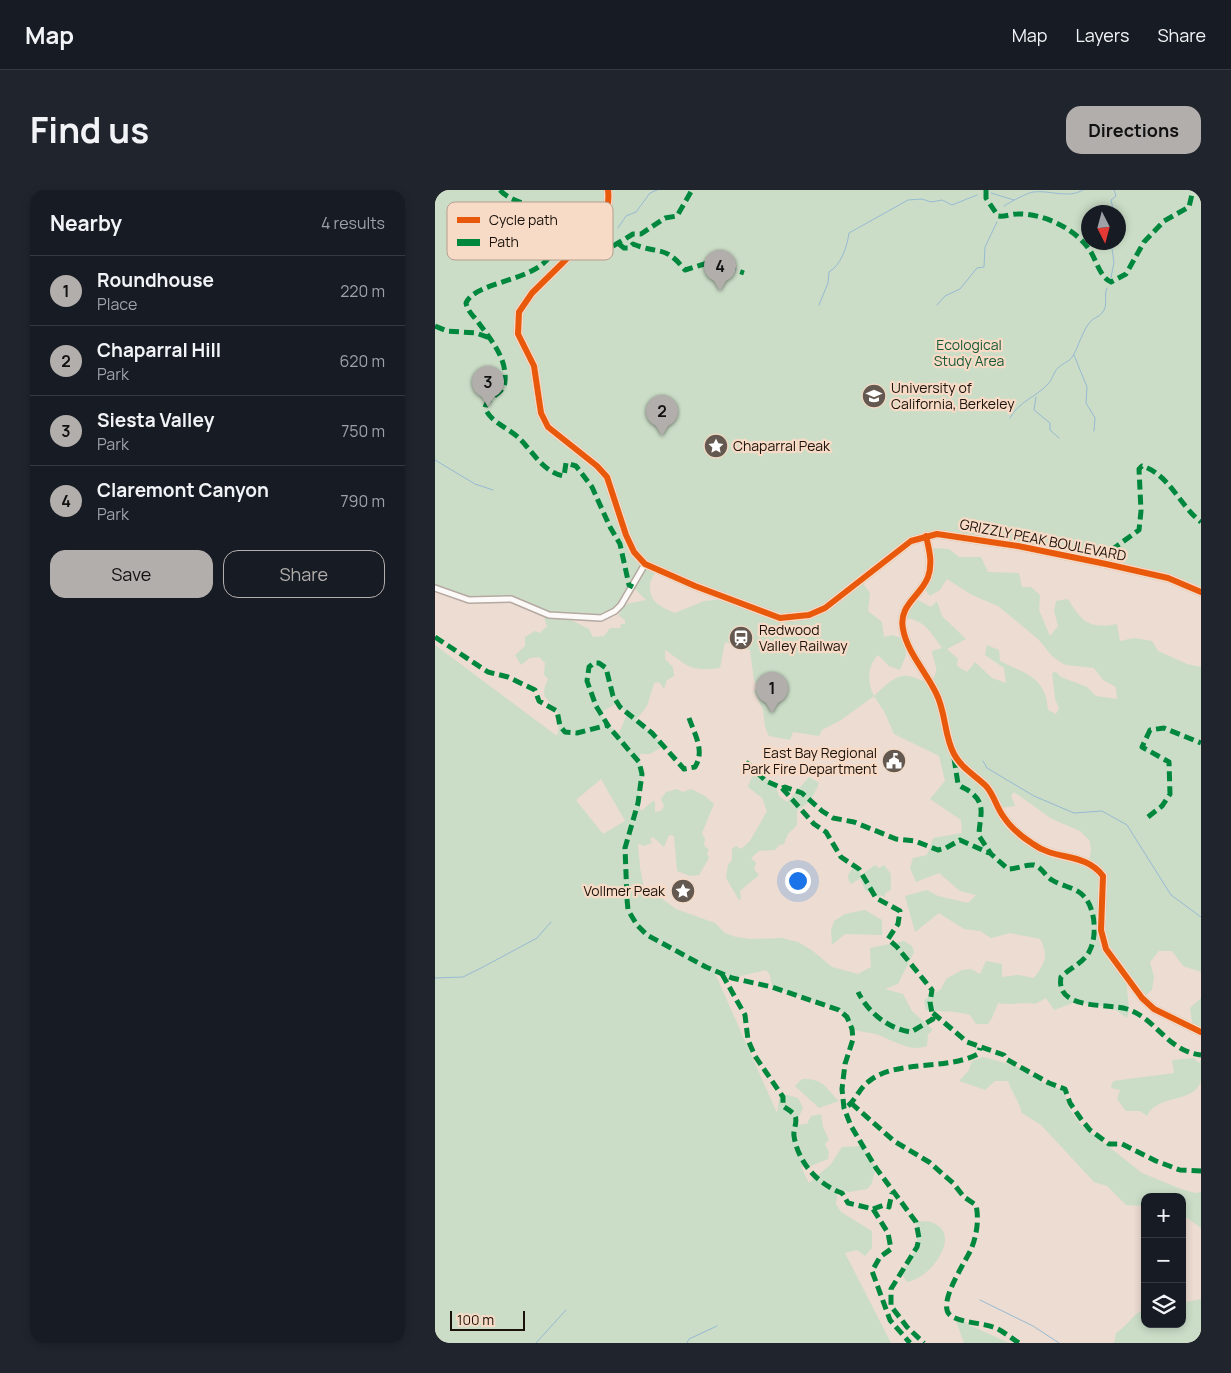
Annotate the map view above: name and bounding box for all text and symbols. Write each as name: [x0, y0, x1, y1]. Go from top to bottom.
text: Map: [25, 18, 74, 51]
text: Map: [1012, 23, 1047, 47]
text: Layers: [1075, 23, 1129, 47]
text: Share: [1157, 23, 1206, 47]
text: Find us: [30, 106, 149, 154]
button: Directions: [1066, 106, 1201, 154]
legend: [447, 202, 613, 260]
north arrow: [1081, 205, 1126, 250]
text: Nearby: [50, 209, 122, 237]
text: Cycle path: [489, 210, 558, 229]
text: 4 results: [321, 212, 385, 234]
text: Path: [489, 232, 519, 251]
pin: 4: [704, 250, 736, 291]
text: Roundhouse: [97, 267, 214, 293]
text: 1: [62, 280, 70, 302]
text: 220 m: [340, 280, 385, 302]
text: Place: [97, 293, 137, 315]
park label: Ecological Study Area: [934, 335, 1004, 370]
text: Chaparral Hill: [97, 337, 221, 363]
text: 2: [61, 350, 71, 372]
text: 620 m: [339, 350, 385, 372]
text: Park: [97, 363, 129, 385]
pin: 3: [472, 366, 504, 407]
place label: University of California, Berkeley: [891, 378, 1015, 413]
school or university icon: University of California, Berkeley: [861, 383, 887, 409]
pin: 2: [646, 395, 678, 436]
text: Siesta Valley: [97, 407, 214, 433]
text: 3: [61, 420, 71, 442]
text: 750 m: [341, 420, 385, 442]
text: Park: [97, 433, 129, 455]
place icon: Chaparral Peak: [703, 433, 729, 459]
place label: Chaparral Peak: [733, 436, 831, 455]
text: Claremont Canyon: [97, 477, 269, 503]
text: 4: [61, 490, 71, 512]
text: 790 m: [341, 490, 385, 512]
text: Park: [97, 503, 129, 525]
street label: GRIZZLY PEAK BOULEVARD: [958, 514, 1128, 565]
button: Save: [50, 550, 213, 598]
button: Share: [223, 550, 385, 598]
place label: Redwood Valley Railway: [759, 620, 848, 655]
station icon: Redwood Valley Railway: [728, 625, 754, 651]
pin: 1: [756, 672, 788, 713]
place label: East Bay Regional Park Fire Department: [742, 743, 877, 778]
public building icon: East Bay Regional Park Fire Department: [881, 748, 907, 774]
your location: [785, 868, 811, 894]
place icon: Vollmer Peak: [670, 878, 696, 904]
place label: Vollmer Peak: [584, 881, 666, 900]
map controls: [1141, 1193, 1186, 1328]
button: +: [1141, 1193, 1186, 1238]
button: −: [1141, 1238, 1186, 1283]
button: layers: [1141, 1283, 1186, 1328]
scale bar: [450, 1308, 525, 1331]
text: 100 m: [457, 1310, 494, 1329]

